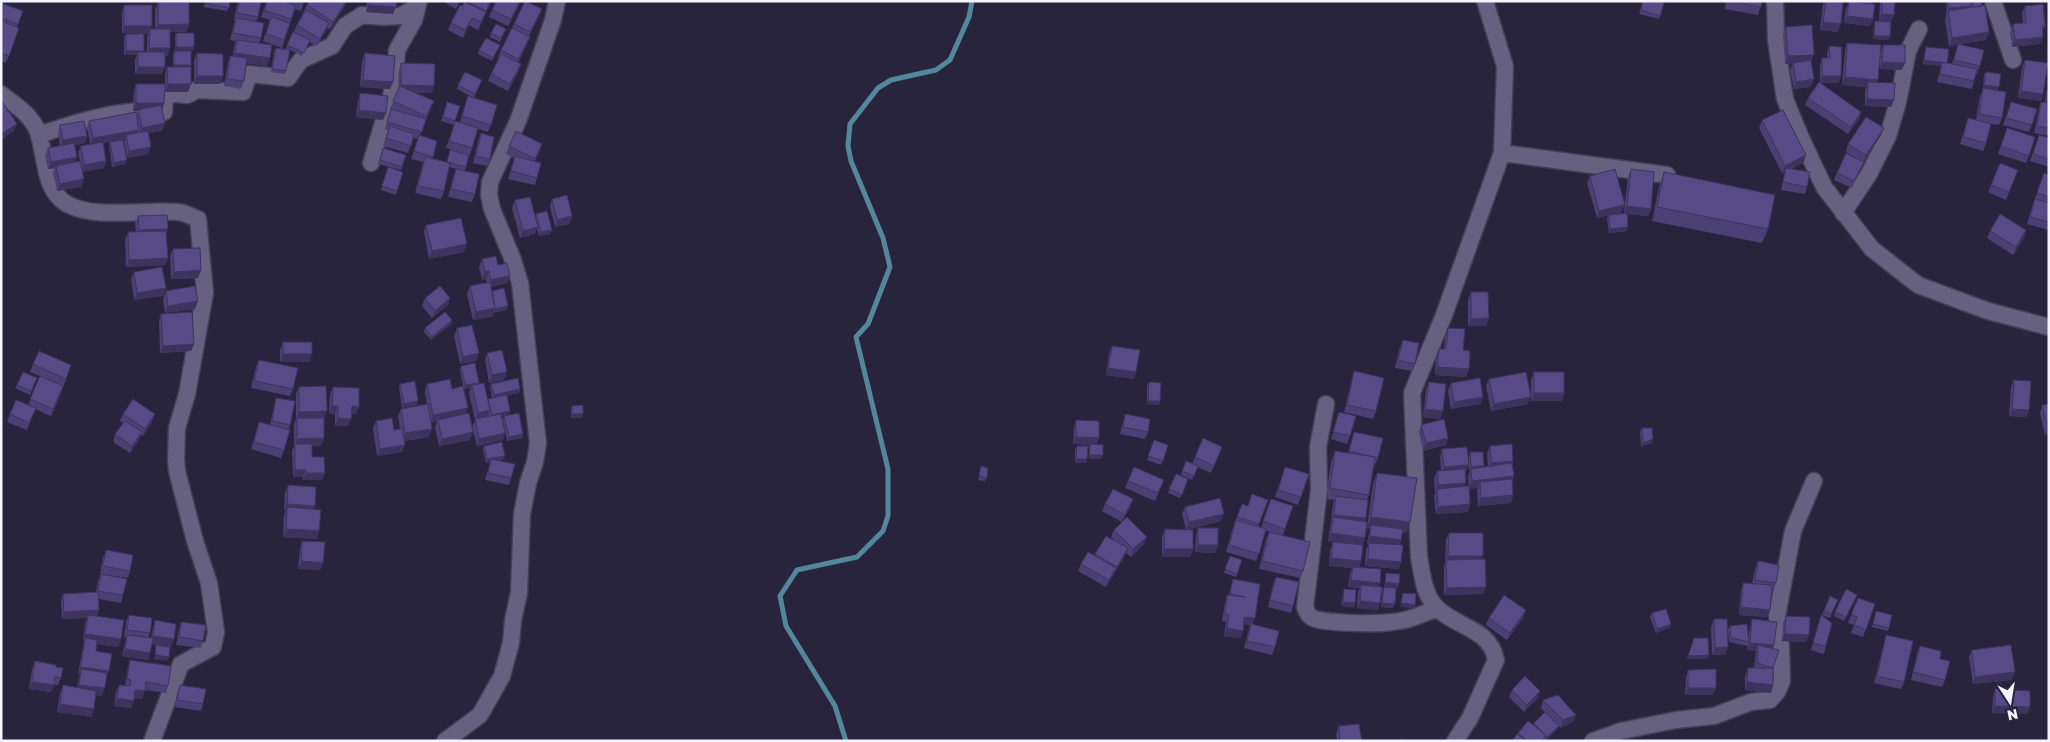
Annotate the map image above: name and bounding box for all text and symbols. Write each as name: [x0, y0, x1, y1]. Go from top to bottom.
north arrow: [1985, 677, 2035, 727]
text: N: [2006, 706, 2020, 725]

